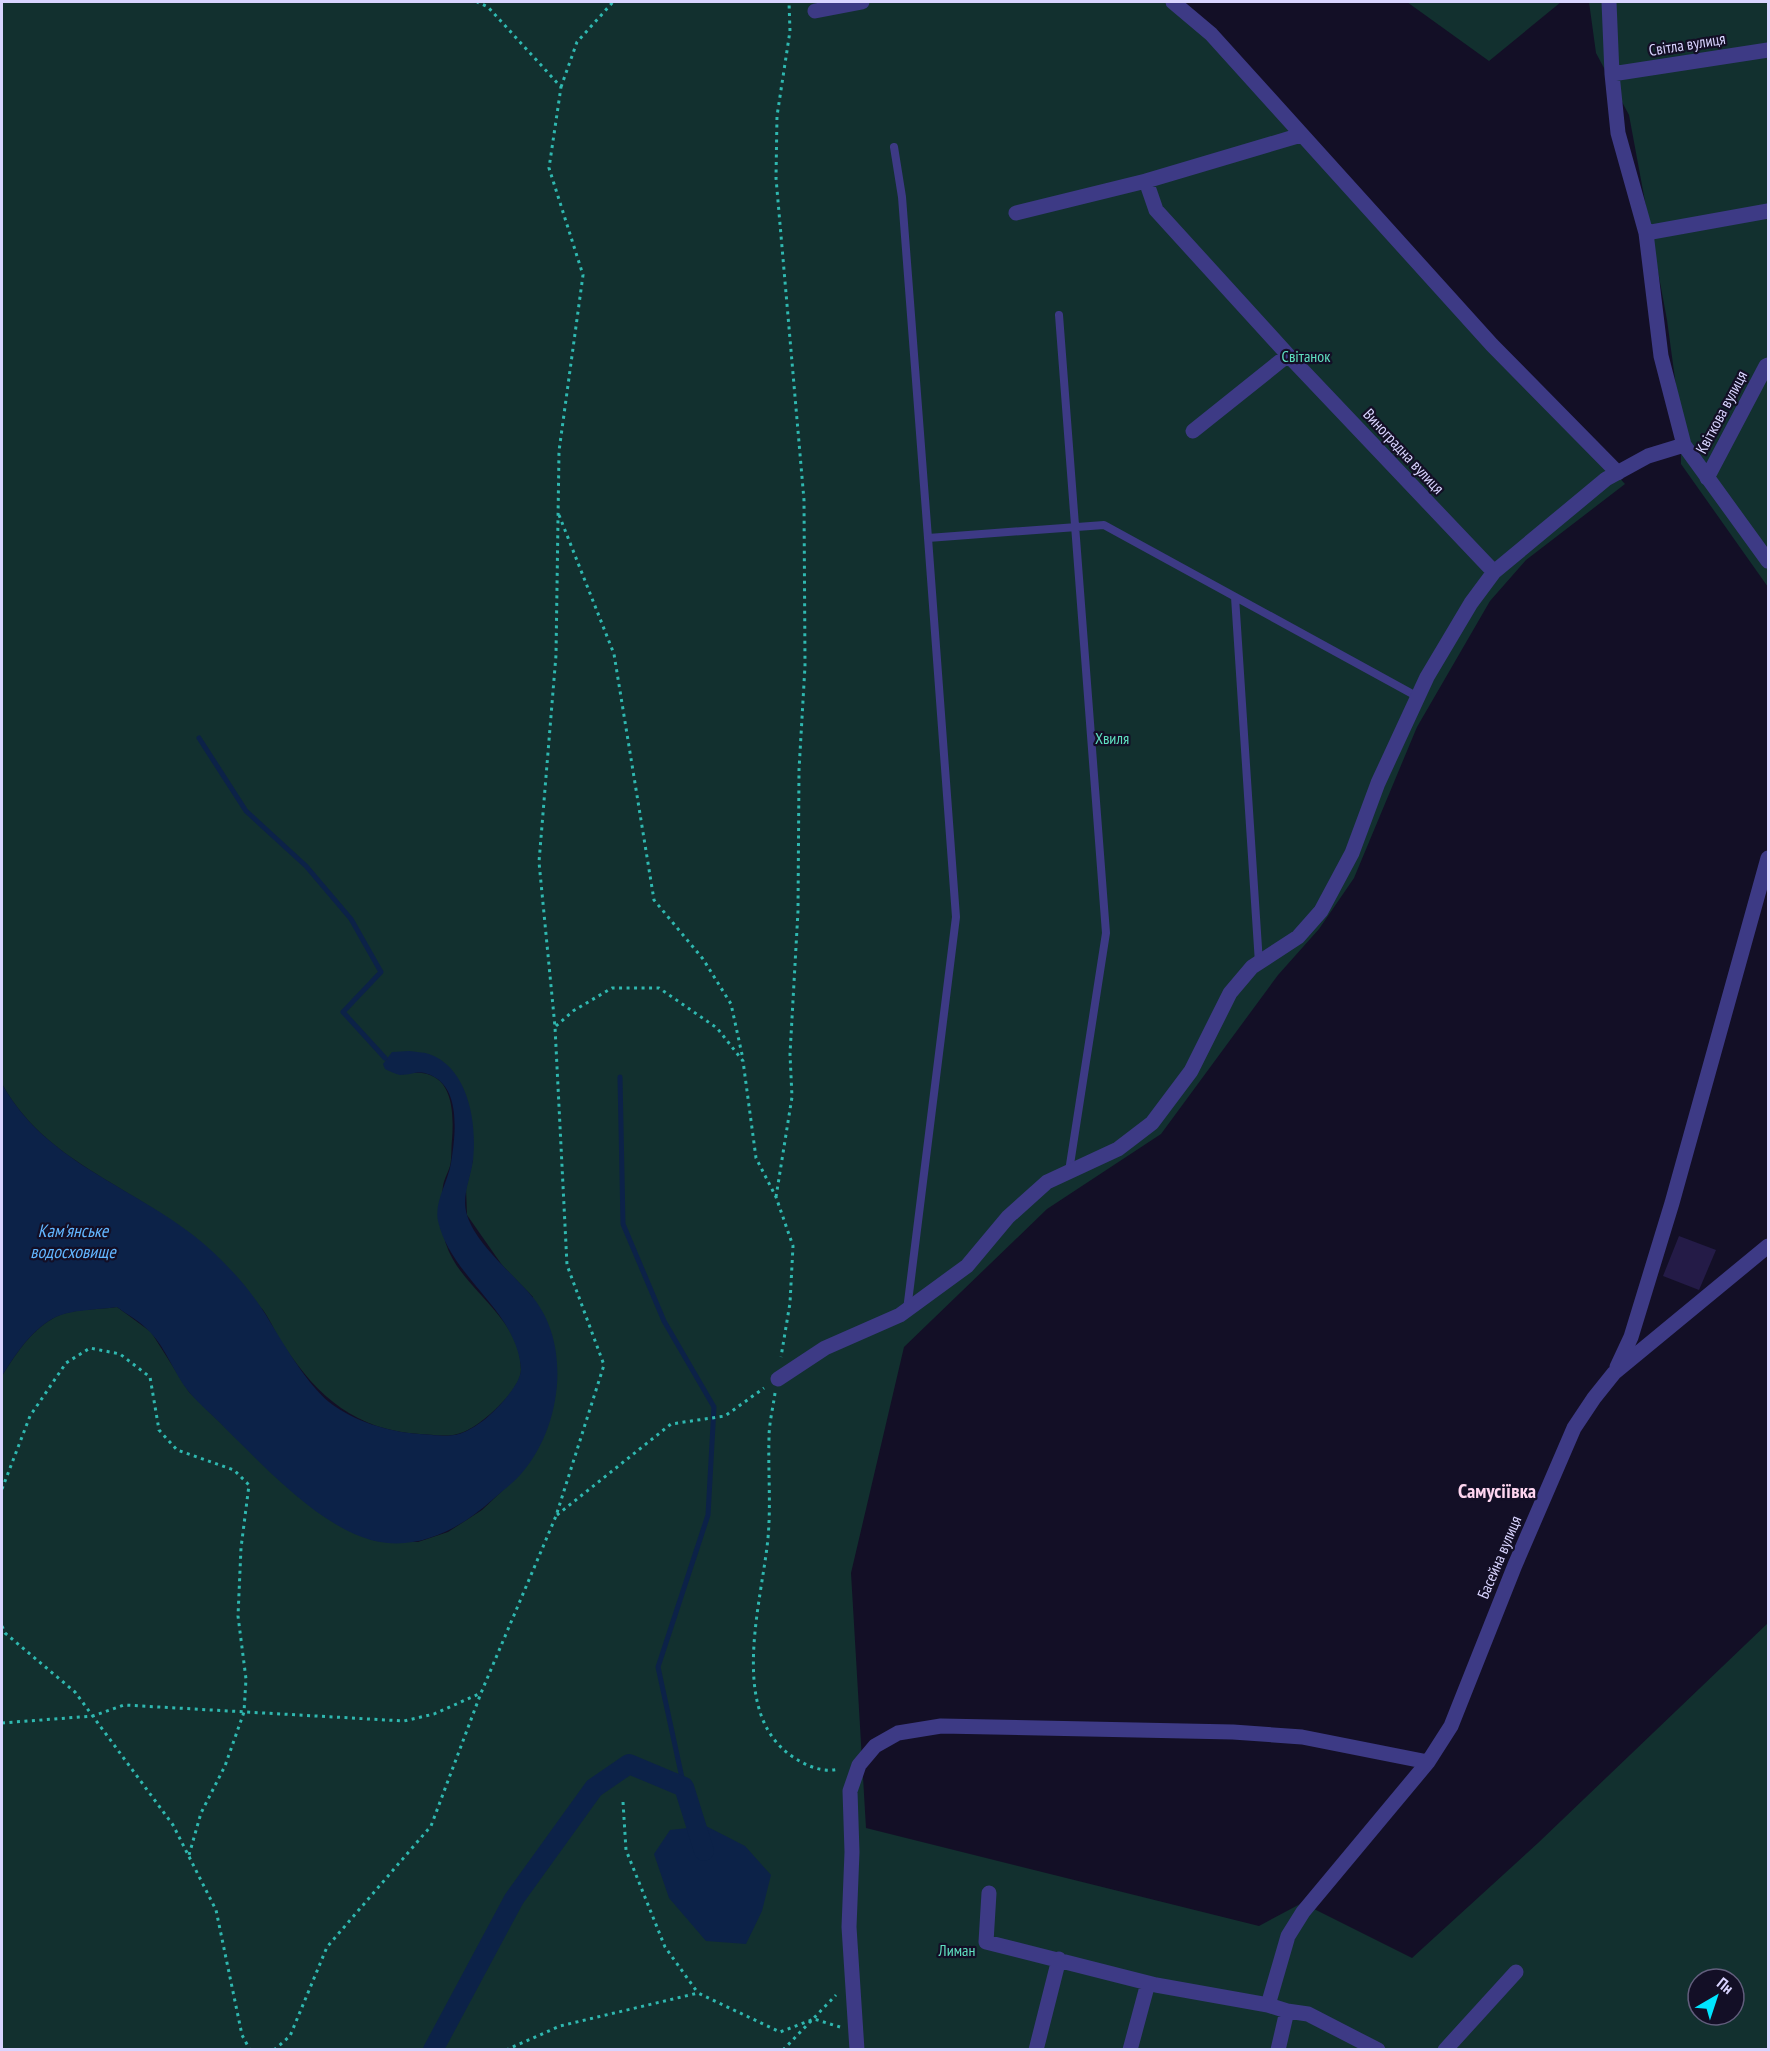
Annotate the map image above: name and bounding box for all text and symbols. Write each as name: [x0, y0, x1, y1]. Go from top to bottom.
street label: Світла вулиця: [1647, 28, 1727, 60]
park label: Світанок: [1282, 346, 1331, 366]
street label: Квіткова вулиця: [1691, 367, 1751, 457]
street label: Виноградна вулиця: [1359, 404, 1449, 498]
park label: Хвиля: [1095, 728, 1129, 748]
water label: Кам'янське водосховище: [30, 1219, 117, 1263]
district label: Самусіївка: [1458, 1478, 1536, 1504]
street label: Басейна вулиця: [1473, 1512, 1525, 1602]
park label: Лиман: [938, 1940, 975, 1960]
north arrow: [1686, 1967, 1746, 2027]
text: Пн: [1713, 1973, 1738, 1998]

